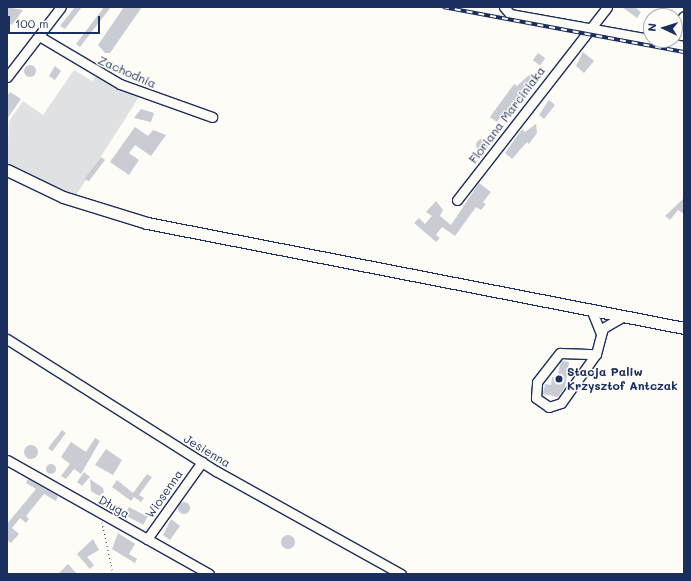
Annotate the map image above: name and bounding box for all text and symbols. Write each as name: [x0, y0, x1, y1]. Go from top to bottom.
scale bar: [10, 8, 102, 34]
north arrow: [643, 8, 683, 48]
text: 100 m: [15, 15, 49, 31]
text: N: [644, 23, 659, 32]
street label: Zachodnia: [96, 53, 158, 91]
street label: Floriana Marciniaka: [466, 64, 548, 166]
place label: Stacja Paliw Krzysztof Antczak: [567, 365, 678, 393]
marker: Stacja Paliw Krzysztof Antczak: [554, 374, 564, 384]
street label: Jesienna: [181, 432, 233, 470]
street label: Wiosenna: [142, 467, 186, 521]
street label: Długa: [96, 493, 132, 521]

